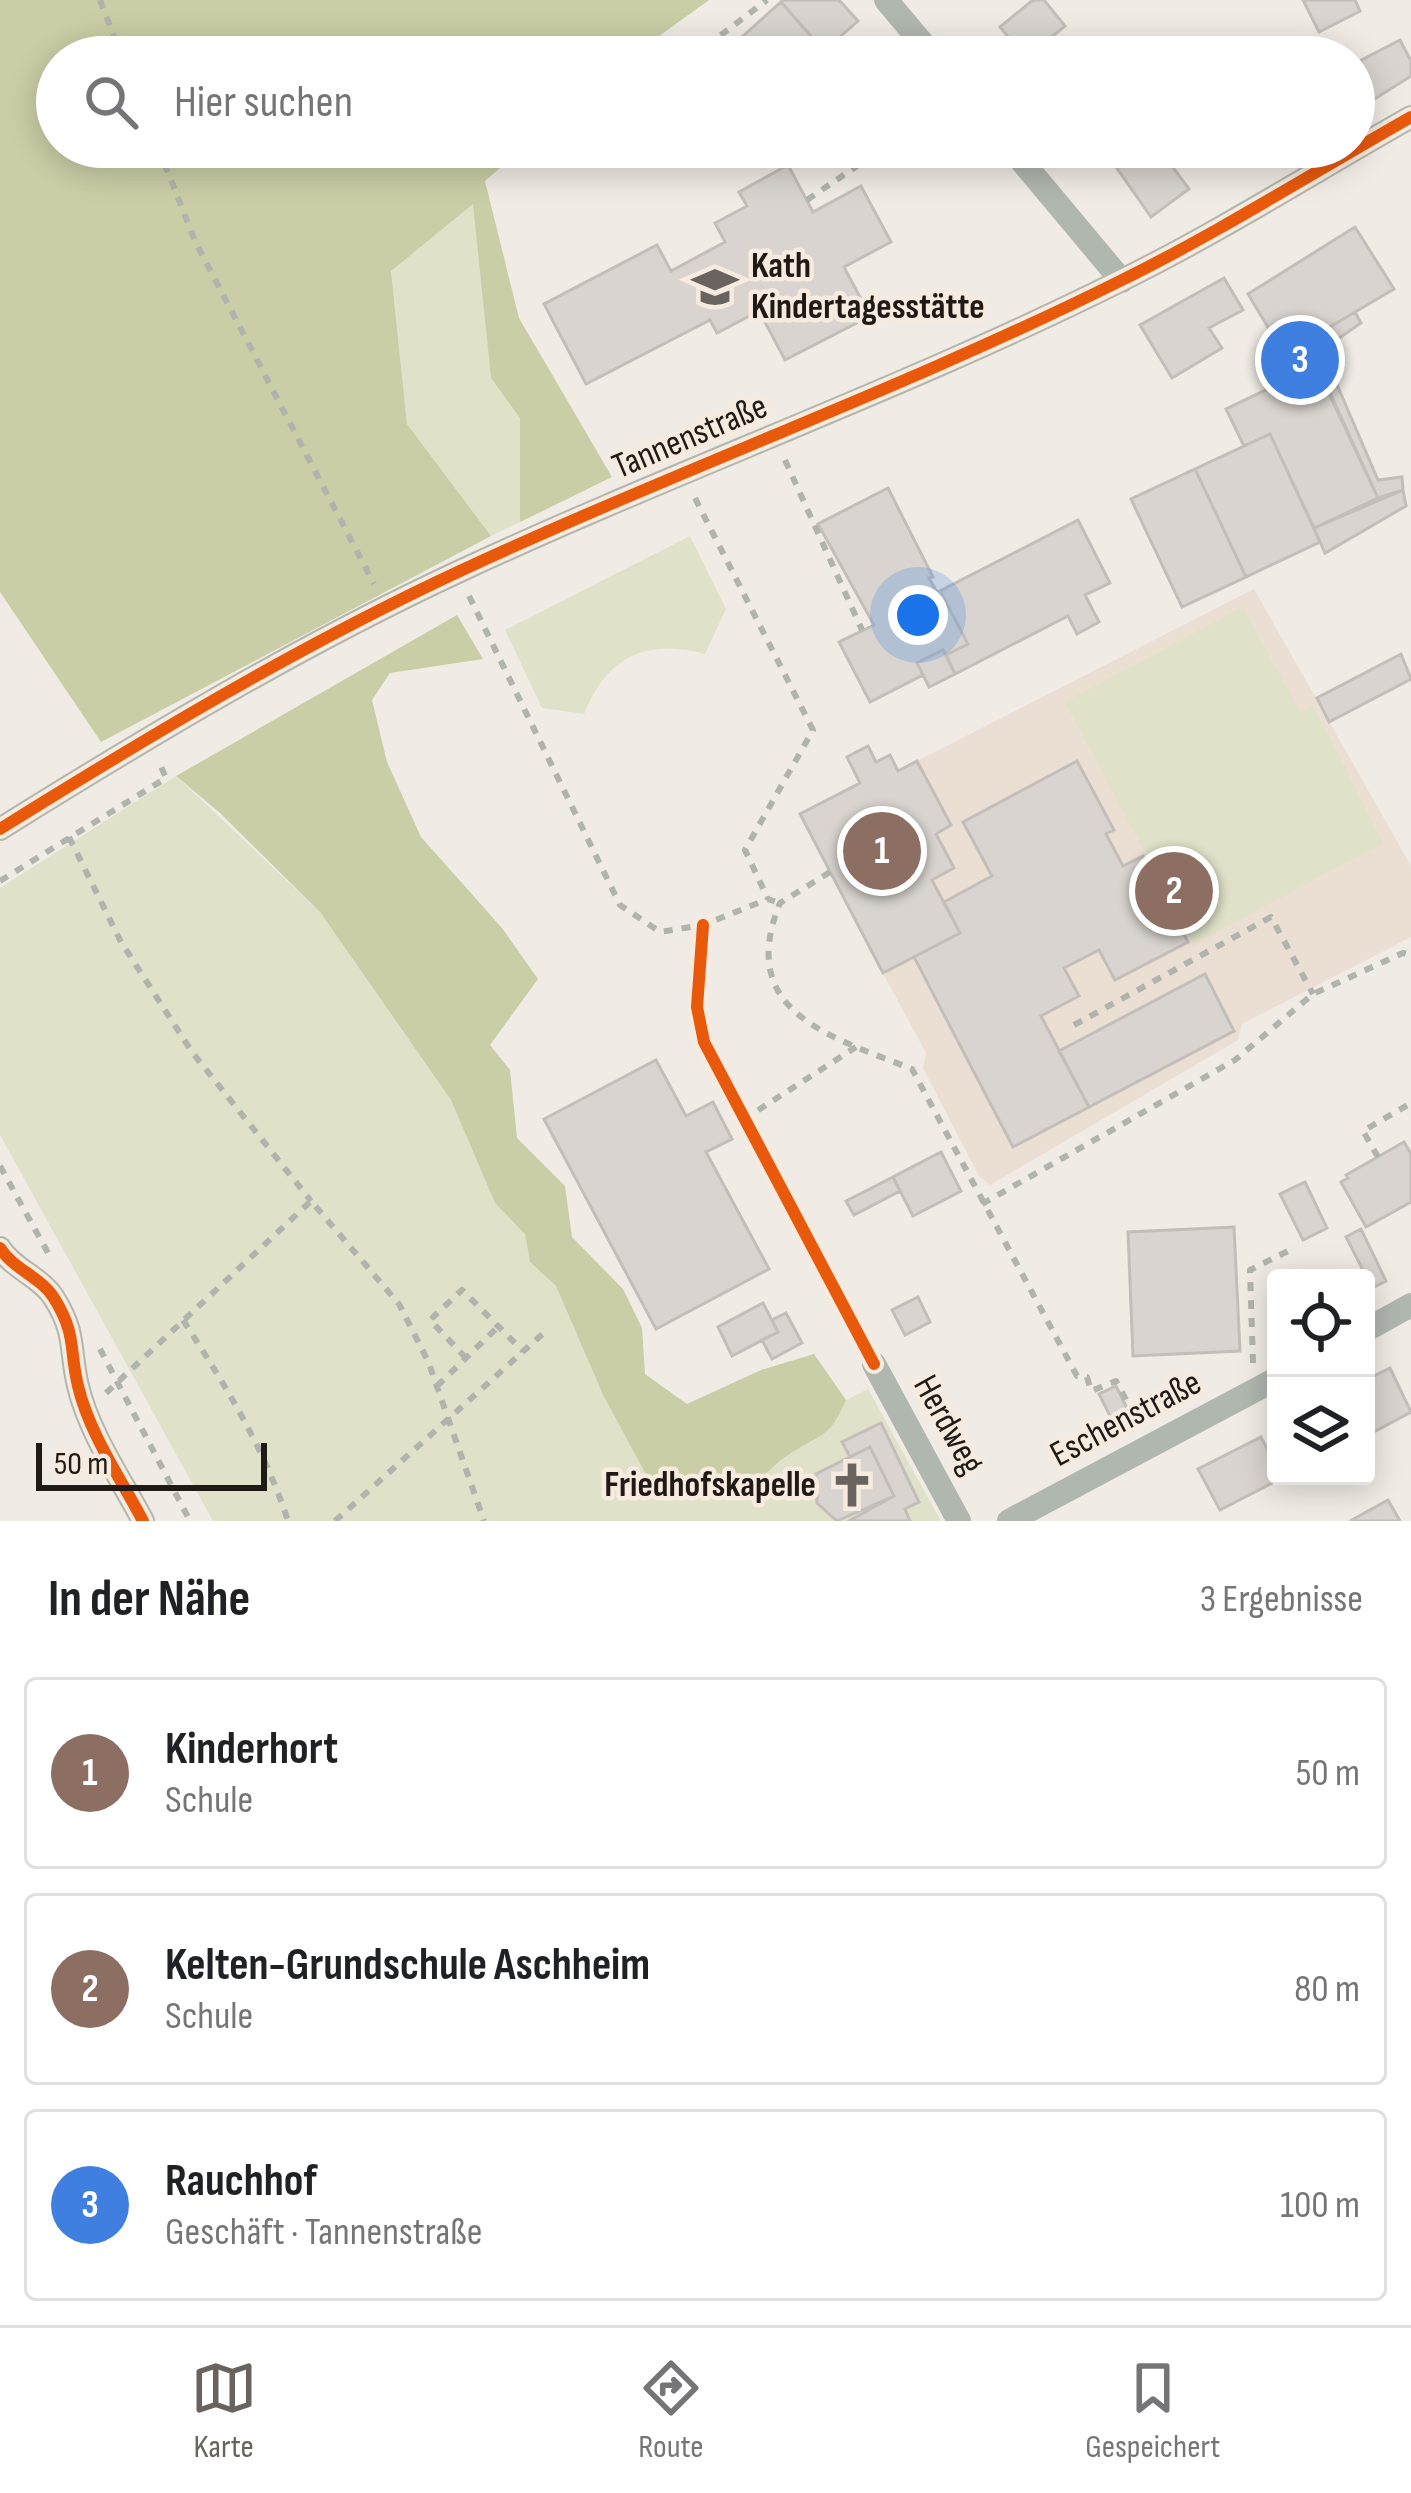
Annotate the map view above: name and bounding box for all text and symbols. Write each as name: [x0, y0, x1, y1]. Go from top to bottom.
search box: [36, 36, 1375, 168]
icon: search: [78, 69, 144, 135]
text: Hier suchen: [174, 75, 353, 130]
place label: Kath Kindertagesstätte: [751, 245, 985, 329]
school or university icon: Kath Kindertagesstätte: [690, 262, 740, 312]
pin: 3: [1261, 315, 1339, 405]
street label: Tannenstraße: [606, 385, 774, 489]
your location: [888, 585, 948, 645]
pin: 1: [843, 806, 921, 896]
pin: 2: [1135, 846, 1213, 936]
map controls: [1267, 1269, 1375, 1485]
button: locate: [1267, 1269, 1375, 1377]
street label: Eschenstraße: [1043, 1361, 1209, 1477]
street label: Herdweg: [903, 1368, 993, 1482]
button: layers: [1267, 1377, 1375, 1485]
scale bar: [36, 1437, 267, 1490]
text: 50 m: [54, 1444, 108, 1484]
church icon: Friedhofskapelle: [827, 1460, 877, 1510]
place label: Friedhofskapelle: [604, 1464, 816, 1507]
text: In der Nähe: [48, 1569, 250, 1630]
text: 3 Ergebnisse: [1200, 1576, 1363, 1623]
text: Kinderhort: [165, 1722, 338, 1777]
text: 1: [82, 1750, 98, 1797]
text: 50 m: [1296, 1750, 1360, 1797]
text: Schule: [165, 1777, 253, 1824]
text: Kelten-Grundschule Aschheim: [165, 1938, 650, 1993]
text: 2: [81, 1966, 99, 2013]
text: 80 m: [1294, 1966, 1360, 2013]
text: Schule: [165, 1993, 253, 2040]
text: Rauchhof: [165, 2154, 317, 2209]
text: 3: [81, 2182, 99, 2229]
text: 100 m: [1280, 2182, 1360, 2229]
text: Geschäft · Tannenstraße: [165, 2209, 482, 2256]
tab: Karte: [191, 2355, 257, 2467]
tab: Route: [638, 2355, 704, 2467]
tab: Gespeichert: [1085, 2355, 1220, 2467]

